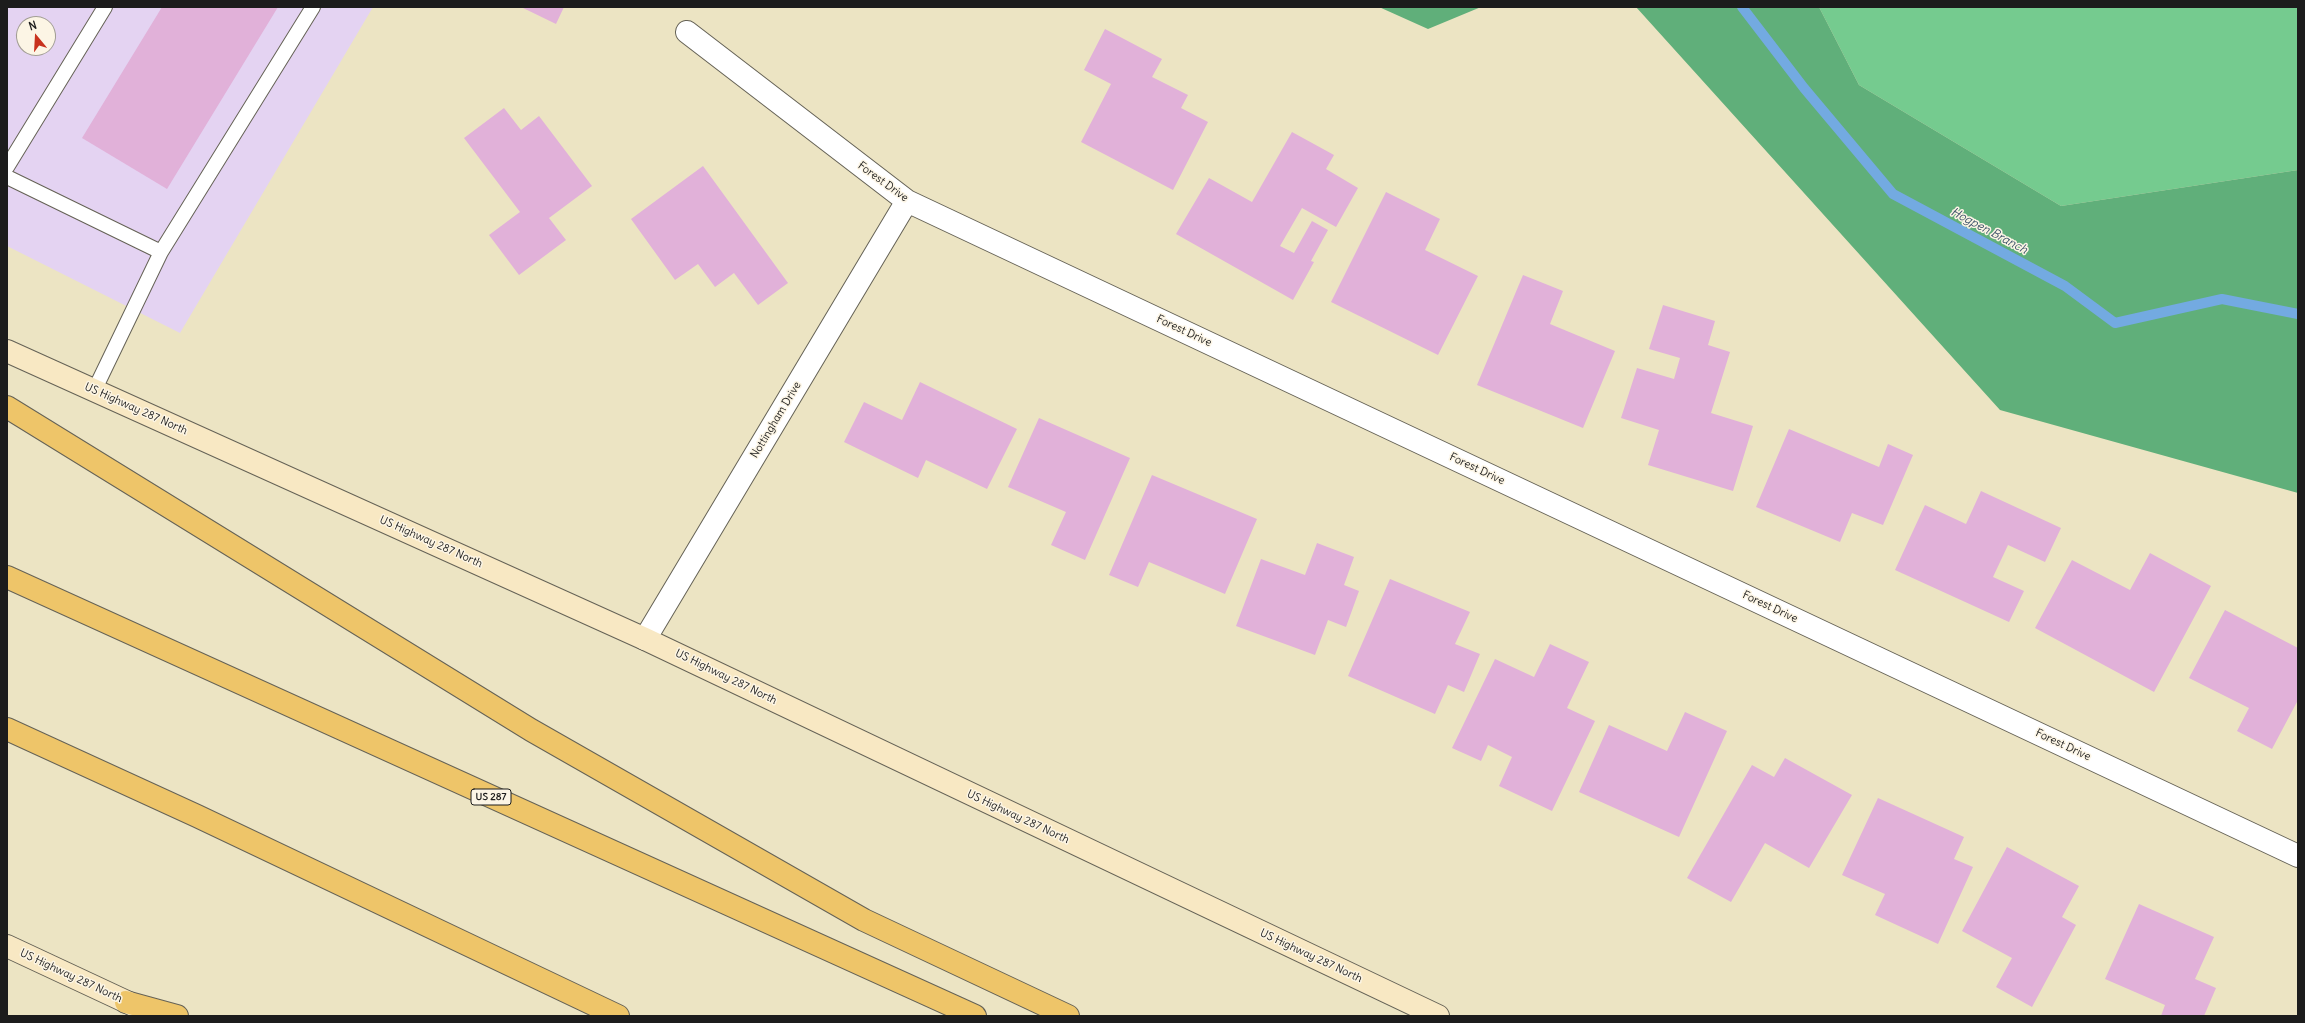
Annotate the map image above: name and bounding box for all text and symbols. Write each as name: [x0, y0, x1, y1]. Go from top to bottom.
north arrow: [16, 16, 56, 56]
text: N: [27, 18, 38, 33]
street label: Forest Drive: [855, 159, 911, 205]
water label: Hogpen Branch: [1948, 205, 2030, 257]
street label: Forest Drive: [1154, 312, 1214, 350]
street label: Nottingham Drive: [748, 379, 804, 461]
street label: US Highway 287 North: [82, 380, 190, 438]
street label: Forest Drive: [1447, 450, 1507, 488]
street label: US Highway 287 North: [377, 513, 485, 571]
street label: Forest Drive: [1740, 588, 1800, 626]
street label: US Highway 287 North: [673, 647, 779, 707]
street label: Forest Drive: [2033, 726, 2093, 764]
street label: US Highway 287 North: [965, 787, 1071, 847]
road number: US 287: [471, 789, 511, 805]
street label: US Highway 287 North: [1258, 926, 1364, 986]
street label: US Highway 287 North: [18, 946, 124, 1006]

